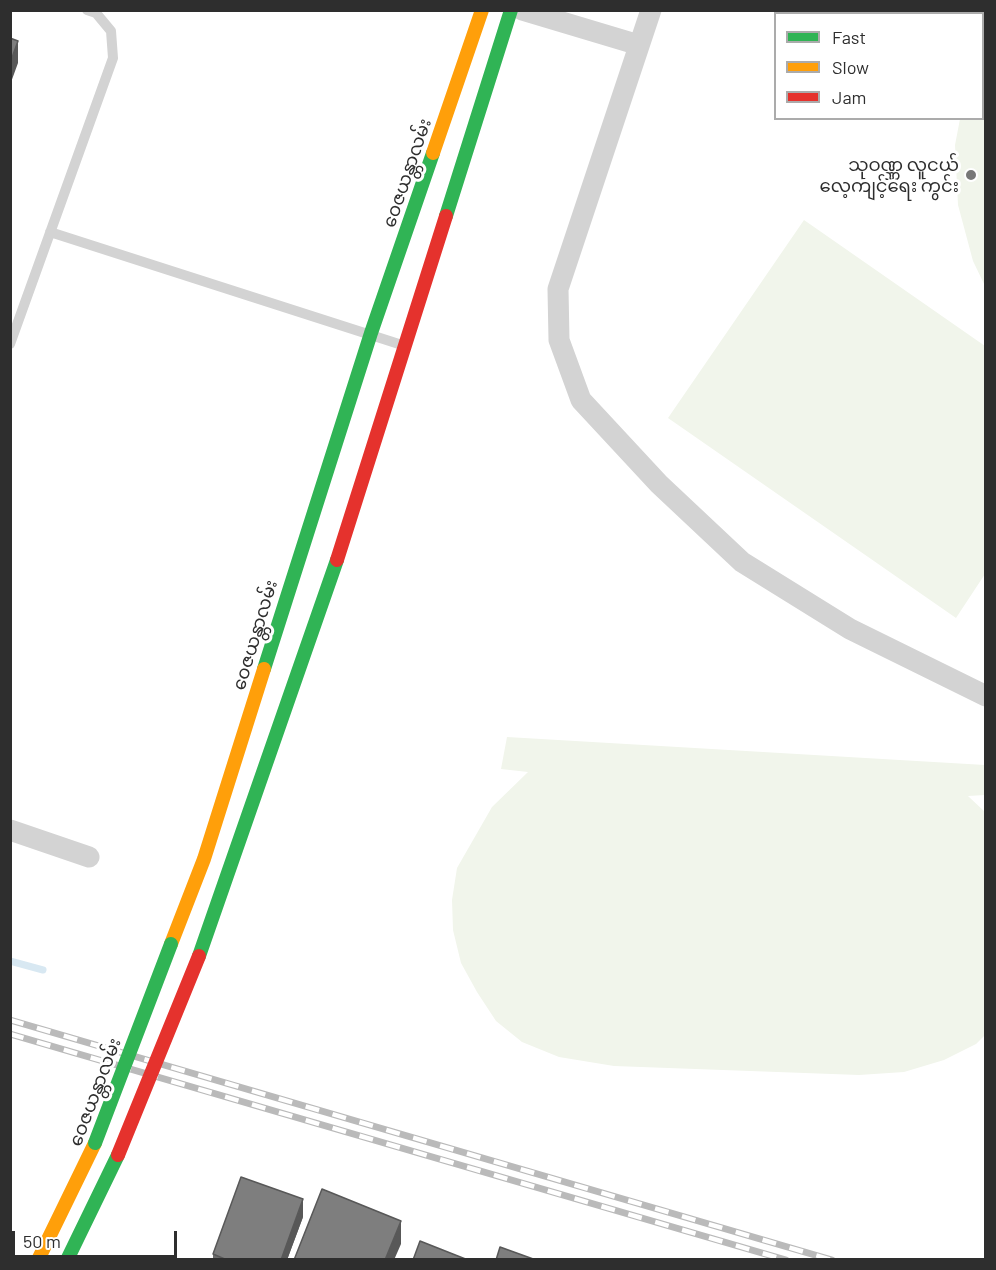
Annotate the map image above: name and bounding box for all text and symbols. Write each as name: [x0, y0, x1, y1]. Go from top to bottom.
legend: [774, 12, 984, 120]
text: Fast: [832, 26, 866, 48]
text: Slow: [832, 56, 869, 78]
text: Jam: [832, 86, 866, 108]
street label: ဝေဇယန္တာလမ်း: [378, 116, 436, 230]
place label: သုဝဏ္ဏ လူငယ် လေ့ကျင့်ရေး ကွင်း: [820, 154, 959, 196]
marker: သုဝဏ္ဏ လူငယ် လေ့ကျင့်ရေး ကွင်း: [964, 168, 978, 182]
street label: ဝေဇယန္တာလမ်း: [228, 577, 282, 693]
street label: ဝေဇယန္တာလမ်း: [64, 1035, 126, 1149]
scale bar: [15, 1219, 180, 1257]
text: 50 m: [23, 1230, 61, 1252]

